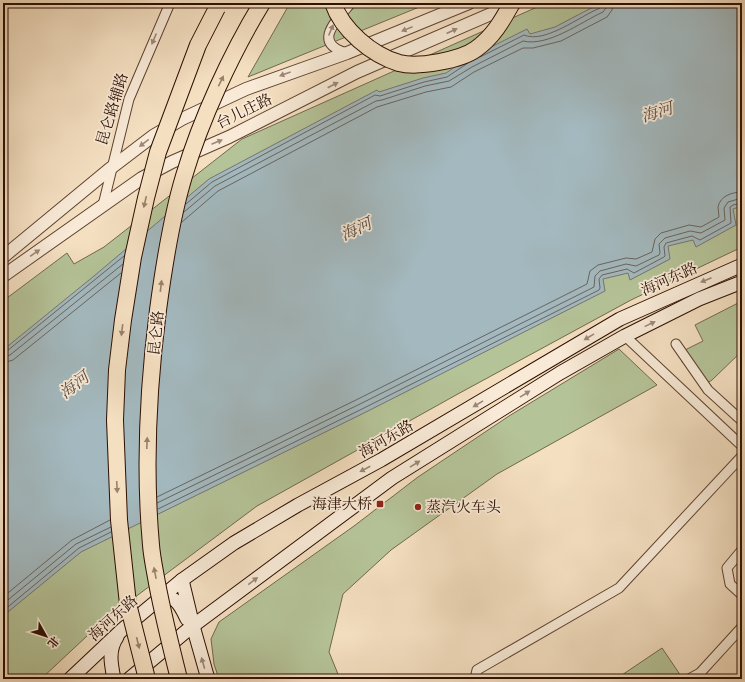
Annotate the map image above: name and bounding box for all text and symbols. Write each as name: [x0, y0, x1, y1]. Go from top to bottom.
one-way arrow: [328, 24, 334, 36]
one-way arrow: [402, 26, 413, 32]
one-way arrow: [446, 28, 457, 34]
one-way arrow: [151, 33, 157, 45]
street label: 昆仑路辅路: [92, 70, 132, 148]
one-way arrow: [279, 72, 291, 78]
one-way arrow: [218, 76, 224, 87]
one-way arrow: [328, 81, 339, 88]
street label: 台儿庄路: [213, 90, 275, 132]
water label: 海河: [639, 97, 678, 126]
one-way arrow: [138, 139, 149, 147]
one-way arrow: [211, 139, 223, 146]
one-way arrow: [142, 196, 148, 208]
water label: 海河: [337, 212, 377, 244]
one-way arrow: [29, 249, 40, 257]
street label: 海河东路: [638, 259, 700, 299]
one-way arrow: [700, 277, 712, 283]
one-way arrow: [158, 280, 164, 292]
street label: 昆仑路: [145, 310, 167, 356]
one-way arrow: [644, 321, 656, 327]
one-way arrow: [118, 324, 125, 336]
one-way arrow: [584, 333, 594, 341]
water label: 海河: [56, 366, 95, 402]
one-way arrow: [519, 391, 531, 398]
one-way arrow: [473, 400, 483, 408]
street label: 海河东路: [356, 416, 416, 462]
one-way arrow: [144, 437, 151, 449]
one-way arrow: [409, 460, 420, 467]
one-way arrow: [360, 466, 371, 472]
one-way arrow: [114, 481, 120, 494]
place label: 海津大桥: [312, 495, 372, 513]
place label: 蒸汽火车头: [426, 498, 501, 516]
marker: 海津大桥: [375, 499, 385, 509]
marker: 蒸汽火车头: [413, 502, 423, 512]
one-way arrow: [152, 566, 158, 579]
one-way arrow: [248, 577, 258, 585]
street label: 海河东路: [85, 591, 141, 645]
north arrow: [26, 616, 66, 656]
text: 北: [45, 634, 62, 650]
one-way arrow: [135, 638, 141, 650]
one-way arrow: [200, 657, 206, 669]

